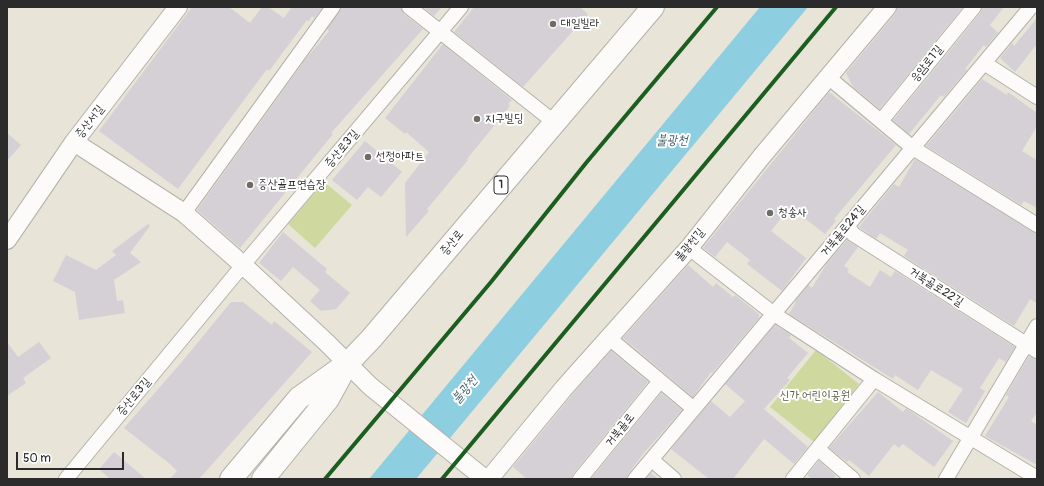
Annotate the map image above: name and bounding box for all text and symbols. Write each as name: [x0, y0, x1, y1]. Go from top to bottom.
place label: 대일빌라: [561, 17, 600, 31]
marker: 대일빌라: [548, 19, 558, 29]
street label: 응암로1길: [908, 43, 946, 85]
street label: 증산서길: [72, 102, 108, 142]
place label: 지구빌딩: [485, 112, 524, 126]
marker: 지구빌딩: [472, 114, 482, 124]
street label: 증산로3길: [322, 127, 362, 171]
water label: 불광천: [656, 133, 688, 149]
place label: 선정아파트: [376, 150, 424, 164]
marker: 선정아파트: [363, 152, 373, 162]
road number: 1: [494, 176, 508, 194]
place label: 증산골프연습장: [258, 178, 326, 192]
marker: 증산골프연습장: [245, 180, 255, 190]
street label: 거북골로24길: [818, 203, 868, 259]
place label: 청송사: [778, 206, 807, 220]
marker: 청송사: [765, 208, 775, 218]
street label: 불광천길: [672, 226, 708, 264]
street label: 증산로: [437, 227, 467, 259]
street label: 거북골로22길: [906, 264, 966, 310]
water label: 불광천: [449, 373, 481, 407]
street label: 증산로3길: [114, 375, 154, 419]
park label: 신가 어린이공원: [780, 389, 850, 403]
street label: 거북골로: [602, 410, 638, 450]
scale bar: [18, 444, 126, 470]
text: 50 m: [23, 451, 51, 466]

